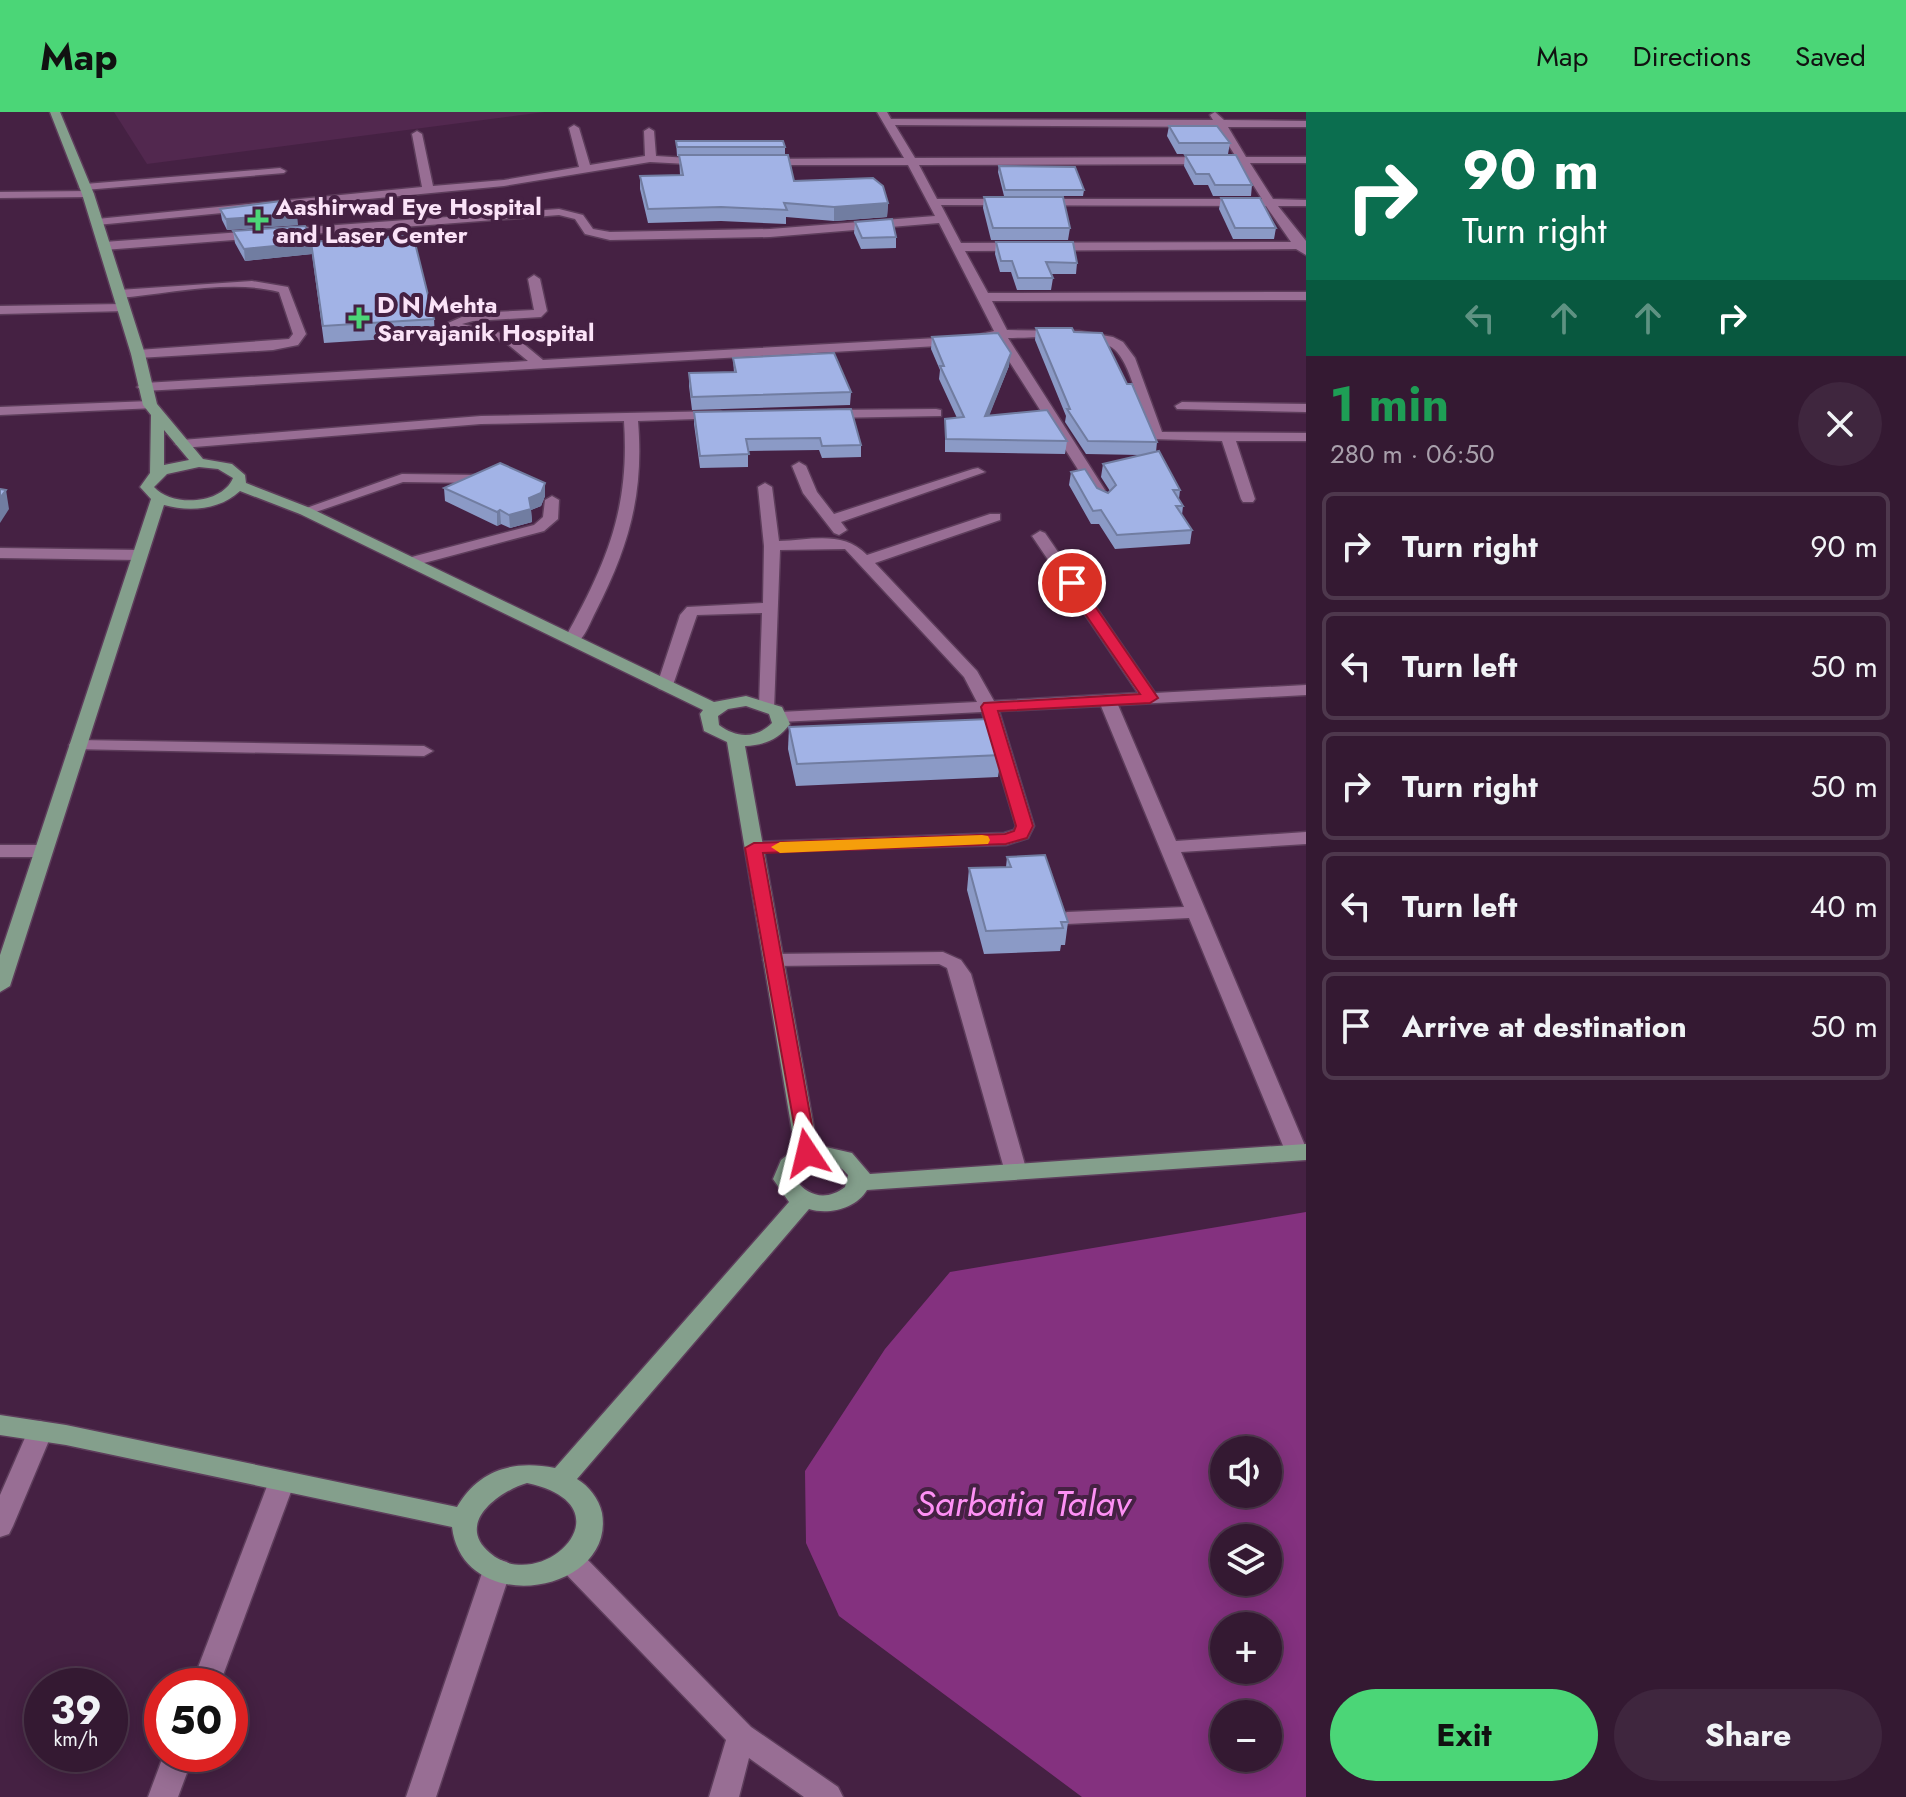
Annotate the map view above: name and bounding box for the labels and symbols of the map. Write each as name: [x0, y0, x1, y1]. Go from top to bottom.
place label: Aashirwad Eye Hospital and Laser Center: [275, 189, 542, 252]
marker: Aashirwad Eye Hospital and Laser Center: [247, 209, 269, 231]
place label: D N Mehta Sarvajanik Hospital: [377, 287, 595, 350]
marker: D N Mehta Sarvajanik Hospital: [348, 307, 370, 329]
pin: [1038, 549, 1106, 617]
position arrow: [765, 1111, 849, 1195]
water label: Sarbatia Talav: [916, 1477, 1133, 1529]
speed limit sign: 50: [144, 1668, 248, 1772]

